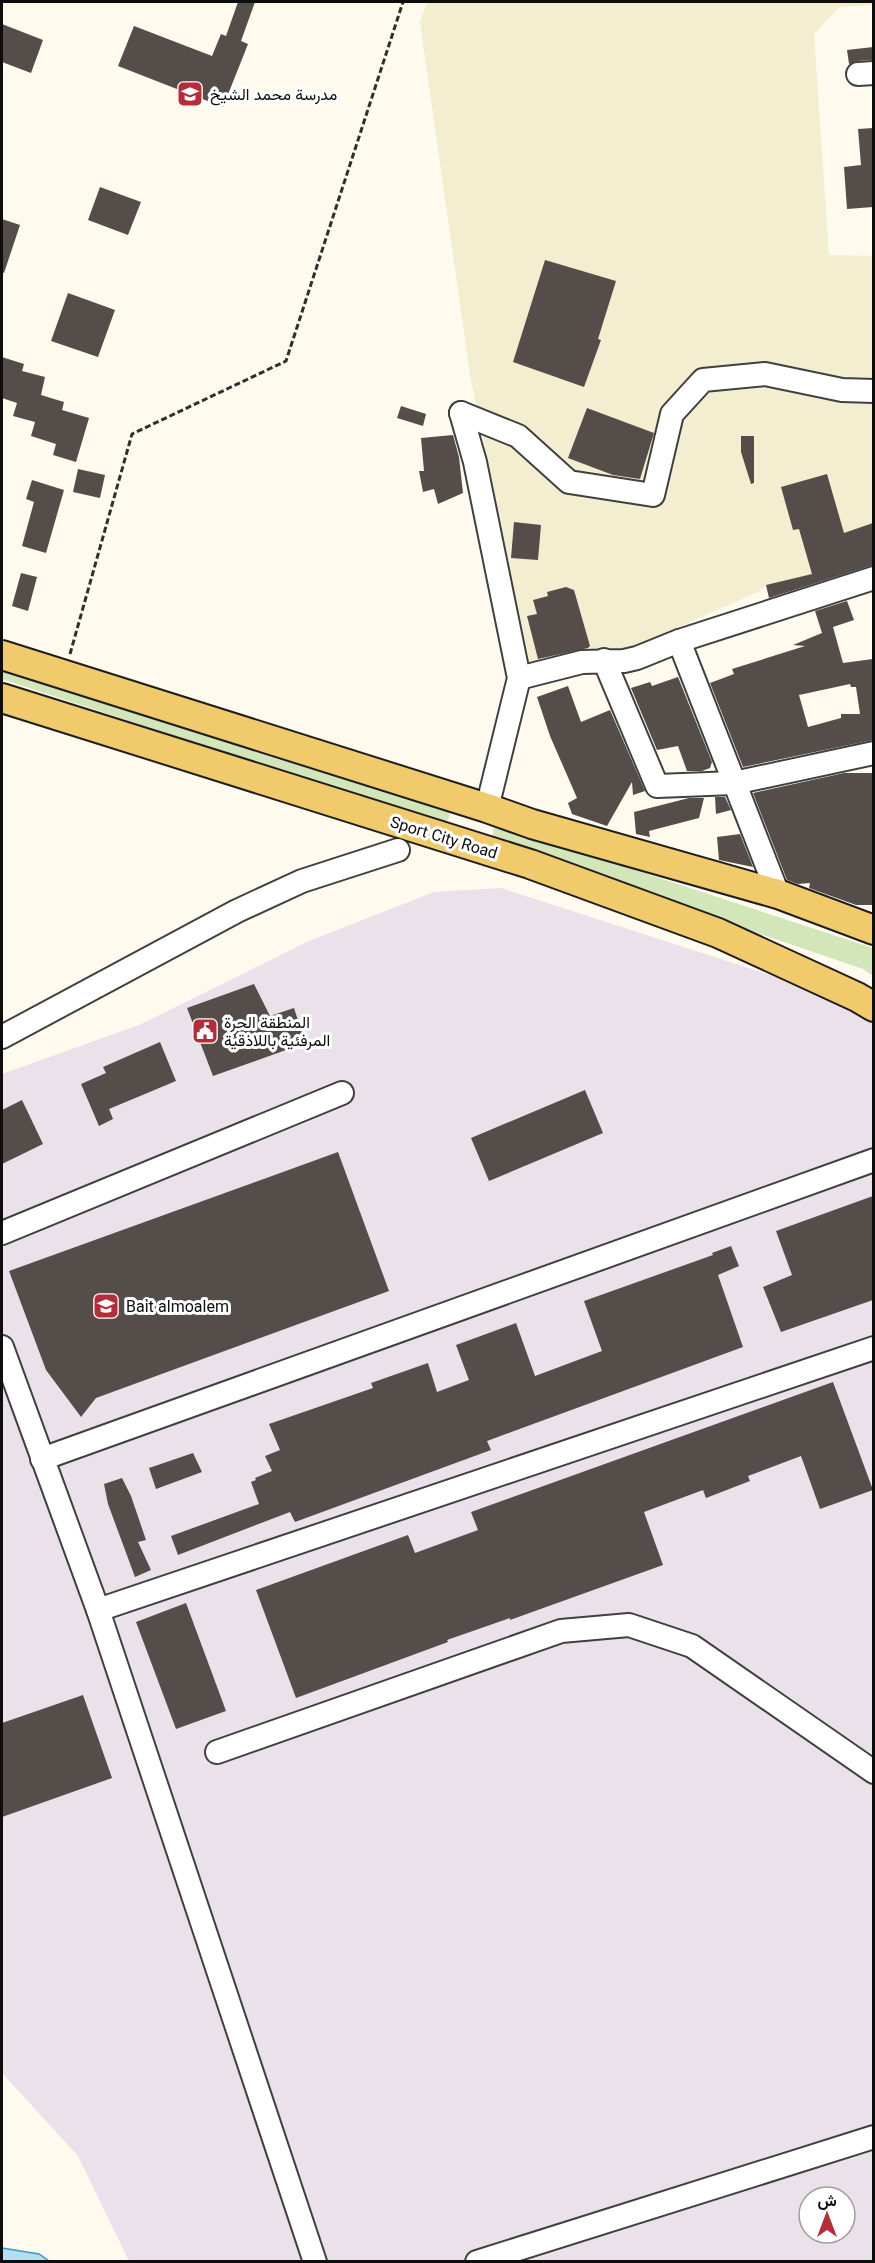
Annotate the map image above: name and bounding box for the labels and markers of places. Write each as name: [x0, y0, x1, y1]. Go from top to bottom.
school or university icon: مدرسة محمد الشيخ: [175, 79, 205, 109]
place label: مدرسة محمد الشيخ: [210, 84, 337, 109]
place label: المنطقة الحرة المرفئية باللاذقية: [224, 1012, 330, 1055]
public building icon: المنطقة الحرة المرفئية باللاذقية: [190, 1016, 220, 1046]
school or university icon: Bait almoalem: [91, 1291, 121, 1321]
place label: Bait almoalem: [126, 1296, 229, 1321]

